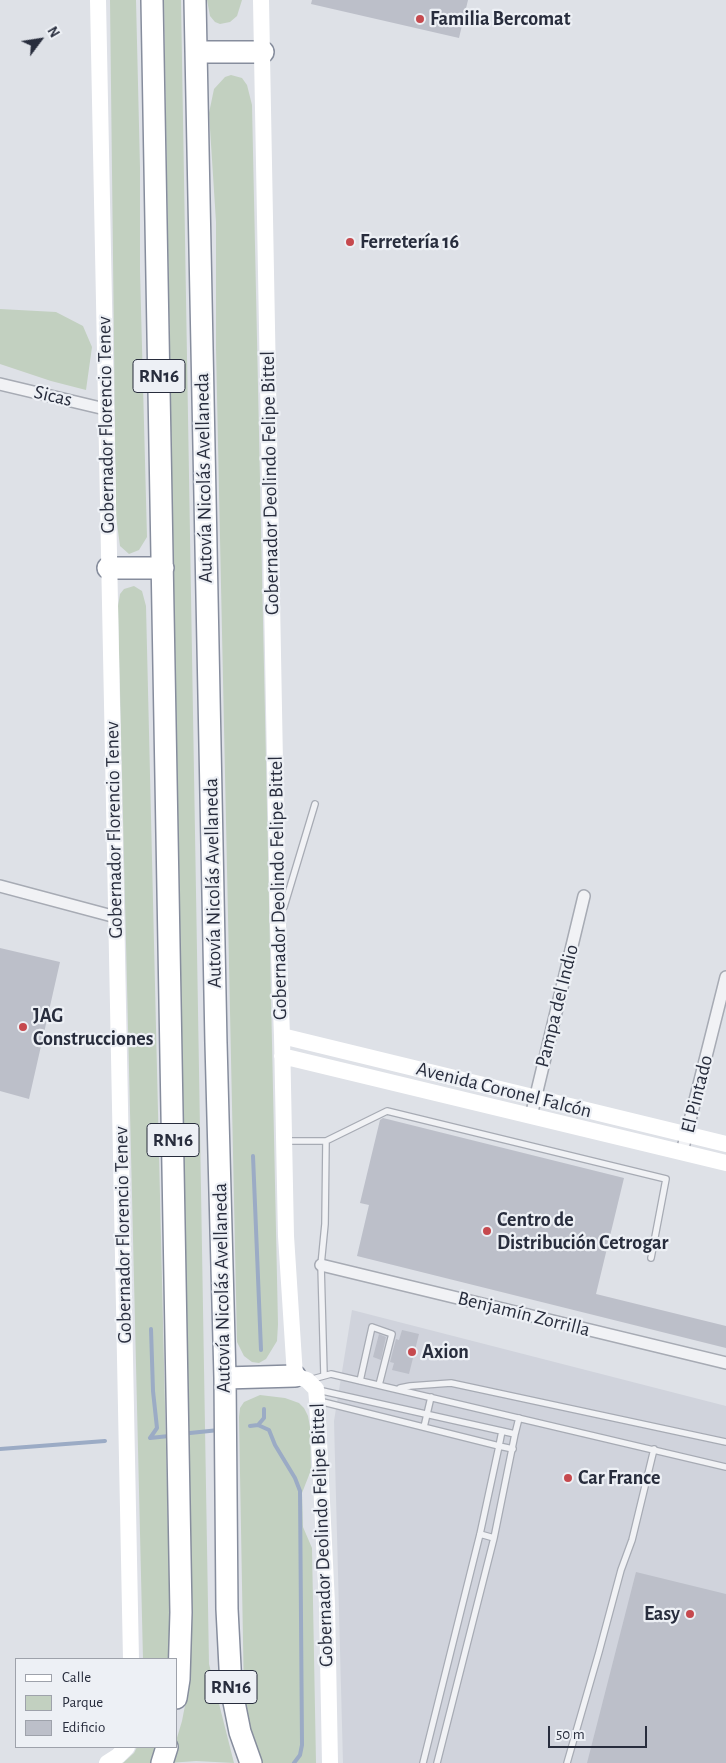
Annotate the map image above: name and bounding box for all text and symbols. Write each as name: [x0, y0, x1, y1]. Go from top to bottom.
place label: Familia Bercomat: [430, 7, 570, 31]
marker: Familia Bercomat: [414, 13, 426, 25]
north arrow: [15, 15, 65, 65]
text: N: [44, 24, 61, 40]
place label: Ferretería 16: [360, 230, 459, 254]
marker: Ferretería 16: [344, 236, 356, 248]
street label: Gobernador Florencio Tenev: [92, 316, 120, 534]
street label: Gobernador Deolindo Felipe Bittel: [256, 351, 284, 615]
road number: RN16: [133, 360, 185, 392]
street label: Autovía Nicolás Avellaneda: [190, 373, 218, 583]
street label: Sicas: [32, 380, 74, 412]
street label: Gobernador Florencio Tenev: [100, 721, 128, 939]
street label: Gobernador Deolindo Felipe Bittel: [264, 756, 292, 1020]
street label: Autovía Nicolás Avellaneda: [199, 778, 227, 988]
street label: Pampa del Indio: [530, 942, 584, 1070]
place label: JAG Construcciones: [33, 1004, 153, 1051]
marker: JAG Construcciones: [17, 1021, 29, 1033]
street label: El Pintado: [676, 1053, 718, 1135]
street label: Avenida Coronel Falcón: [414, 1057, 594, 1123]
road number: RN16: [147, 1124, 199, 1156]
street label: Gobernador Florencio Tenev: [109, 1126, 137, 1344]
street label: Autovía Nicolás Avellaneda: [208, 1183, 236, 1393]
place label: Centro de Distribución Cetrogar: [497, 1208, 668, 1255]
marker: Centro de Distribución Cetrogar: [481, 1225, 493, 1237]
street label: Benjamín Zorrilla: [455, 1286, 593, 1342]
place label: Axion: [422, 1340, 469, 1364]
marker: Axion: [406, 1346, 418, 1358]
street label: Gobernador Deolindo Felipe Bittel: [305, 1403, 339, 1667]
place label: Car France: [578, 1466, 660, 1490]
marker: Car France: [562, 1472, 574, 1484]
place label: Easy: [644, 1602, 680, 1626]
marker: Easy: [684, 1608, 696, 1620]
legend: [15, 1658, 178, 1748]
text: Calle: [62, 1670, 91, 1685]
road number: RN16: [205, 1670, 257, 1704]
text: Parque: [62, 1695, 103, 1710]
scale bar: [551, 1716, 650, 1748]
text: Edificio: [62, 1720, 105, 1735]
text: 50 m: [556, 1727, 585, 1742]

